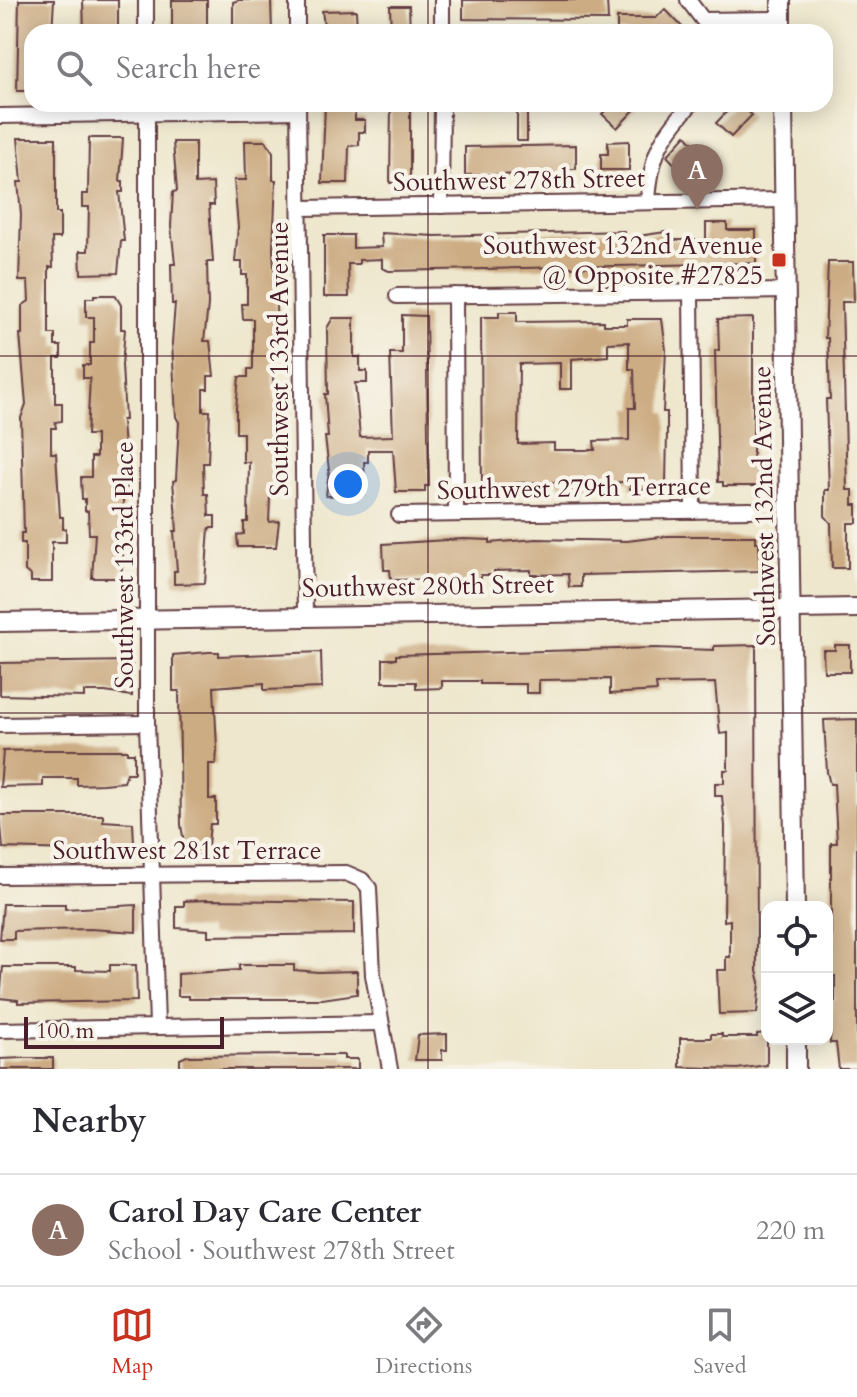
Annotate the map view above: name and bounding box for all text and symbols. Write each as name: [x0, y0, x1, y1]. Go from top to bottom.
search box: [24, 24, 833, 112]
icon: search: [52, 46, 96, 90]
text: Search here: [116, 48, 261, 89]
pin: A: [671, 144, 723, 210]
street label: Southwest 278th Street: [393, 160, 645, 200]
street label: Southwest 133rd Avenue: [262, 222, 297, 496]
place label: Southwest 132nd Avenue @ Opposite #27825: [483, 228, 763, 293]
marker: Southwest 132nd Avenue @ Opposite #27825: [770, 251, 788, 269]
street label: Southwest 132nd Avenue: [744, 366, 784, 646]
street label: Southwest 133rd Place: [107, 441, 142, 689]
your location: [328, 464, 368, 504]
street label: Southwest 279th Terrace: [436, 468, 712, 508]
street label: Southwest 280th Street: [302, 566, 554, 606]
street label: Southwest 281st Terrace: [53, 833, 321, 868]
map controls: [761, 901, 833, 1045]
button: locate: [761, 901, 833, 973]
button: layers: [761, 973, 833, 1045]
scale bar: [24, 1013, 224, 1049]
text: 100 m: [36, 1016, 94, 1046]
text: Nearby: [32, 1098, 147, 1144]
text: Carol Day Care Center: [108, 1192, 421, 1233]
text: A: [48, 1213, 68, 1248]
text: 220 m: [756, 1213, 825, 1248]
text: School · Southwest 278th Street: [108, 1233, 455, 1268]
tab: Map: [110, 1303, 154, 1381]
tab: Directions: [375, 1303, 472, 1381]
tab: Saved: [693, 1303, 747, 1381]

